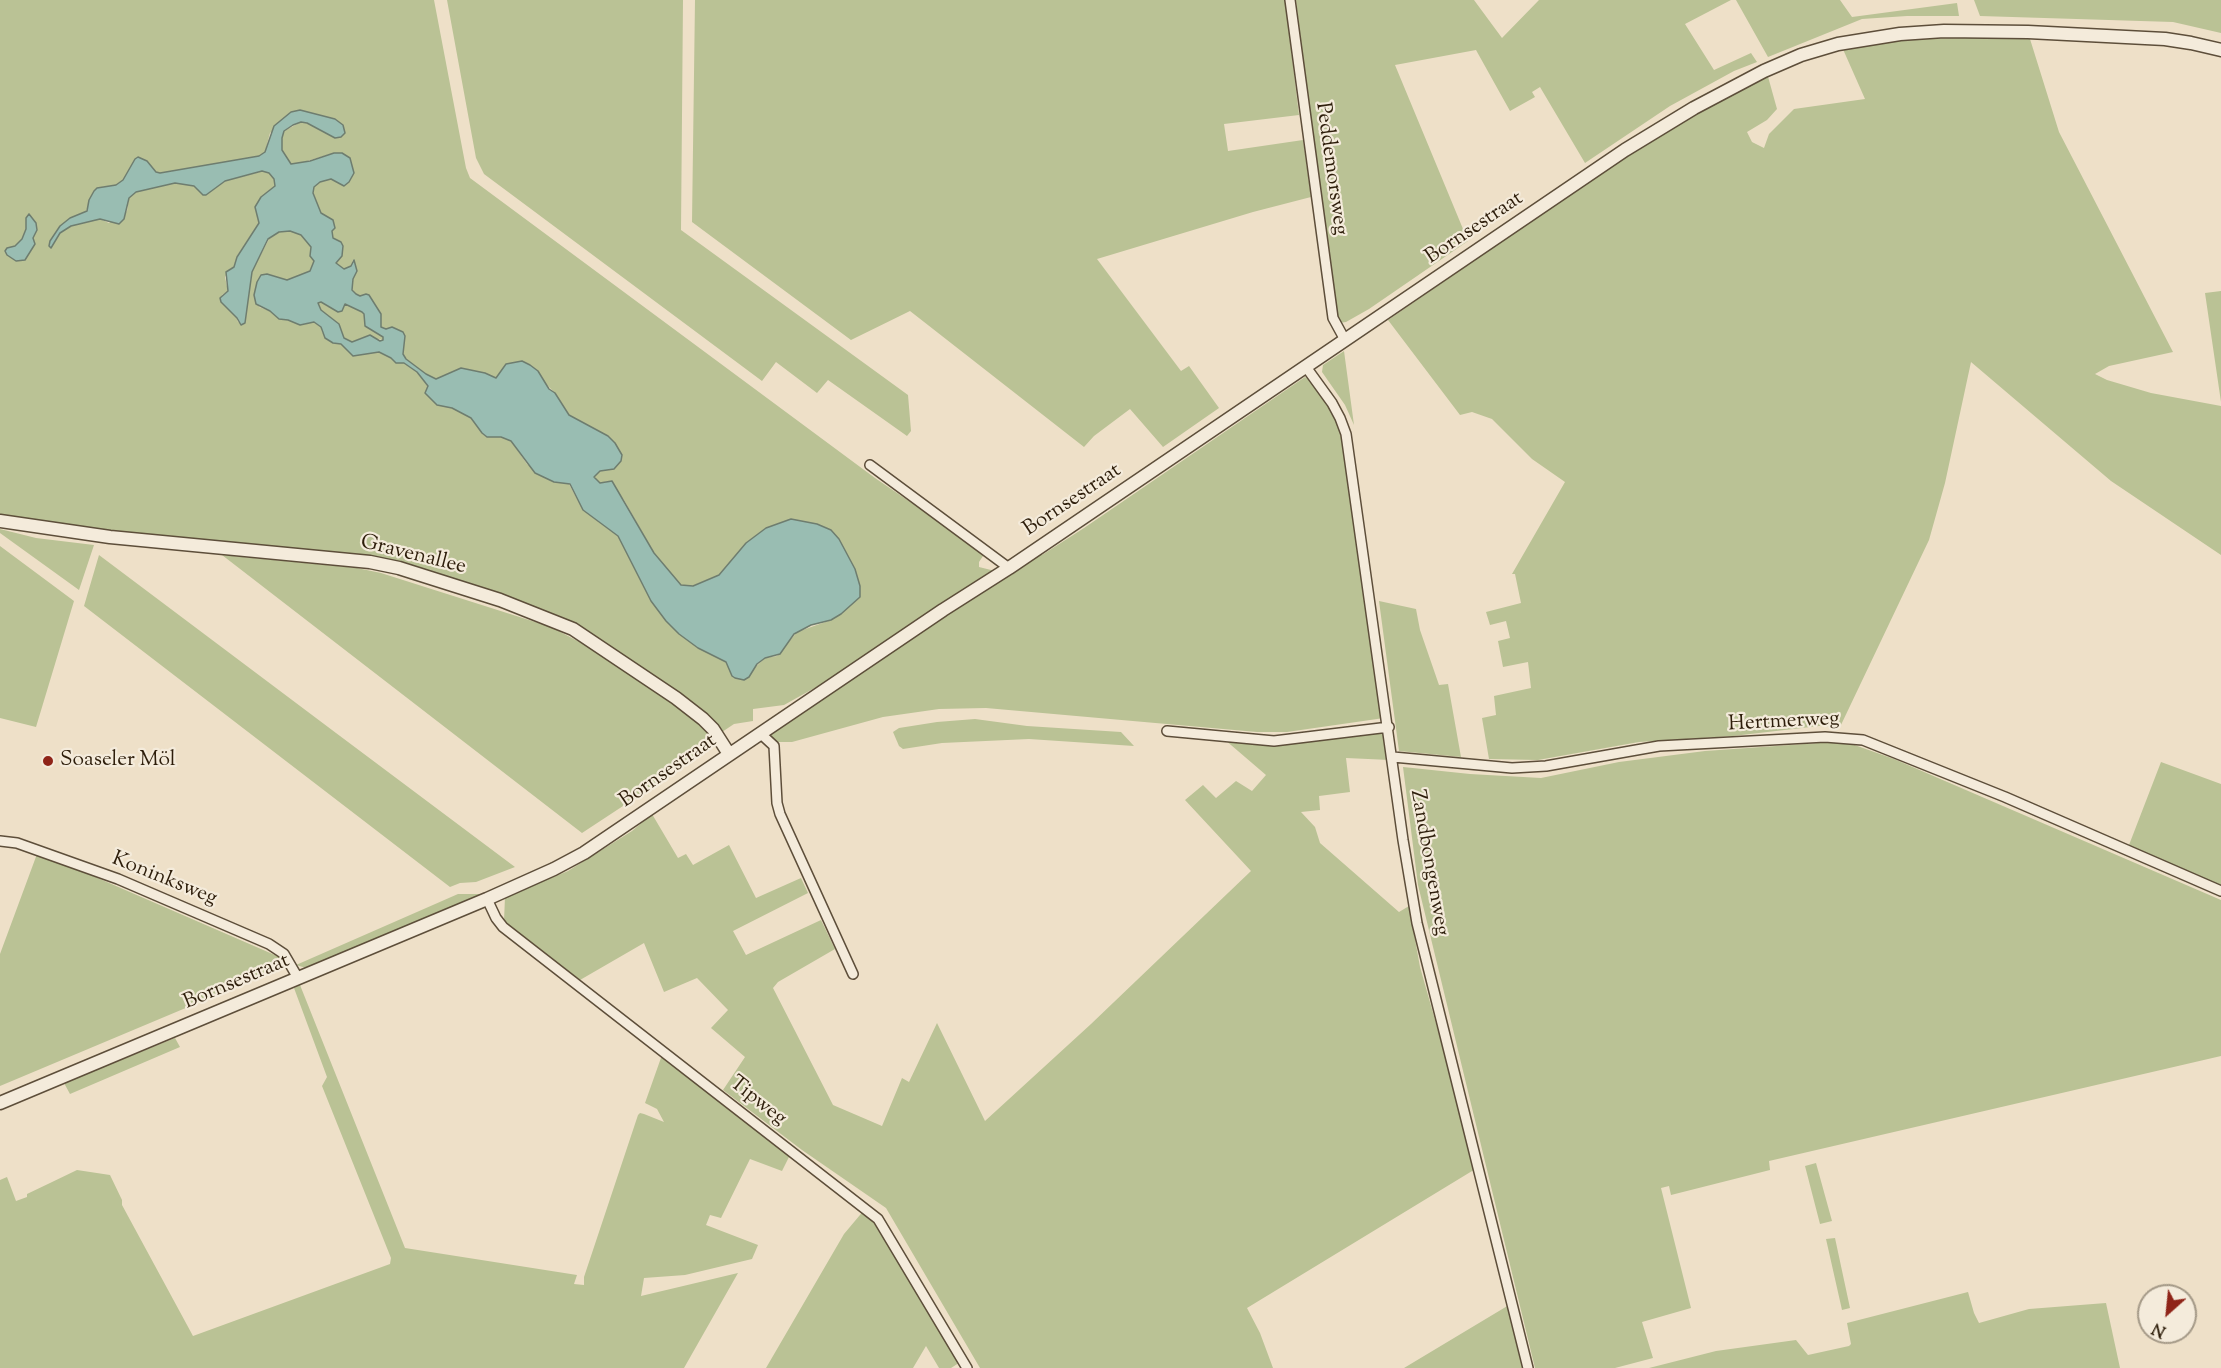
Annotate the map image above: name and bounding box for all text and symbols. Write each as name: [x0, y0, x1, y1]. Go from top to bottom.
street label: Peddemorsweg: [1308, 101, 1352, 237]
street label: Bornsestraat: [1421, 187, 1529, 271]
street label: Bornsestraat: [1019, 459, 1127, 543]
street label: Gravenallee: [358, 531, 468, 581]
street label: Hertmerweg: [1728, 708, 1840, 738]
street label: Bornsestraat: [616, 729, 722, 815]
place label: Soaseler Möl: [60, 748, 176, 774]
marker: Soaseler Möl: [41, 754, 55, 768]
street label: Zandbongenweg: [1403, 788, 1453, 938]
street label: Koninksweg: [108, 847, 220, 913]
street label: Bornsestraat: [180, 949, 294, 1017]
street label: Tipweg: [723, 1072, 791, 1132]
north arrow: [2137, 1284, 2197, 1344]
text: N: [2149, 1316, 2170, 1342]

